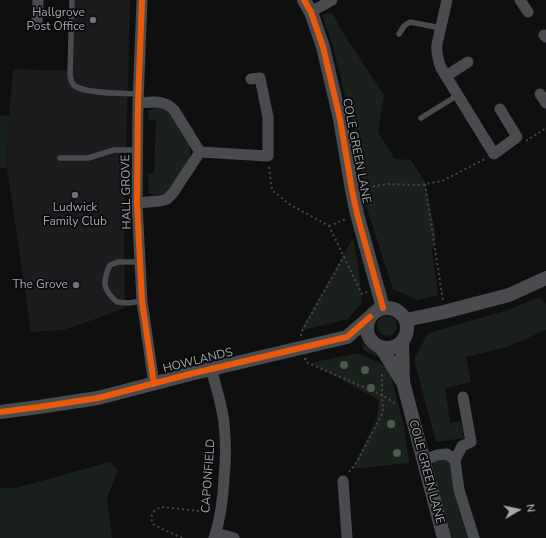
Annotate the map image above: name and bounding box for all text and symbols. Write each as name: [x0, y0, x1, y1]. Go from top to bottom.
place label: Hallgrove Post Office: [26, 6, 85, 34]
marker: Hallgrove Post Office: [88, 15, 98, 25]
street label: COLE GREEN LANE: [339, 97, 373, 205]
street label: HALL GROVE: [119, 154, 135, 230]
marker: Ludwick Family Club: [70, 190, 80, 200]
place label: Ludwick Family Club: [43, 201, 107, 229]
place label: The Grove: [13, 278, 68, 292]
marker: The Grove: [71, 280, 81, 290]
street label: HOWLANDS: [162, 345, 234, 377]
street label: COLE GREEN LANE: [405, 418, 447, 526]
street label: CAPONFIELD: [199, 438, 219, 514]
north arrow: [498, 490, 538, 530]
text: N: [522, 503, 538, 513]

